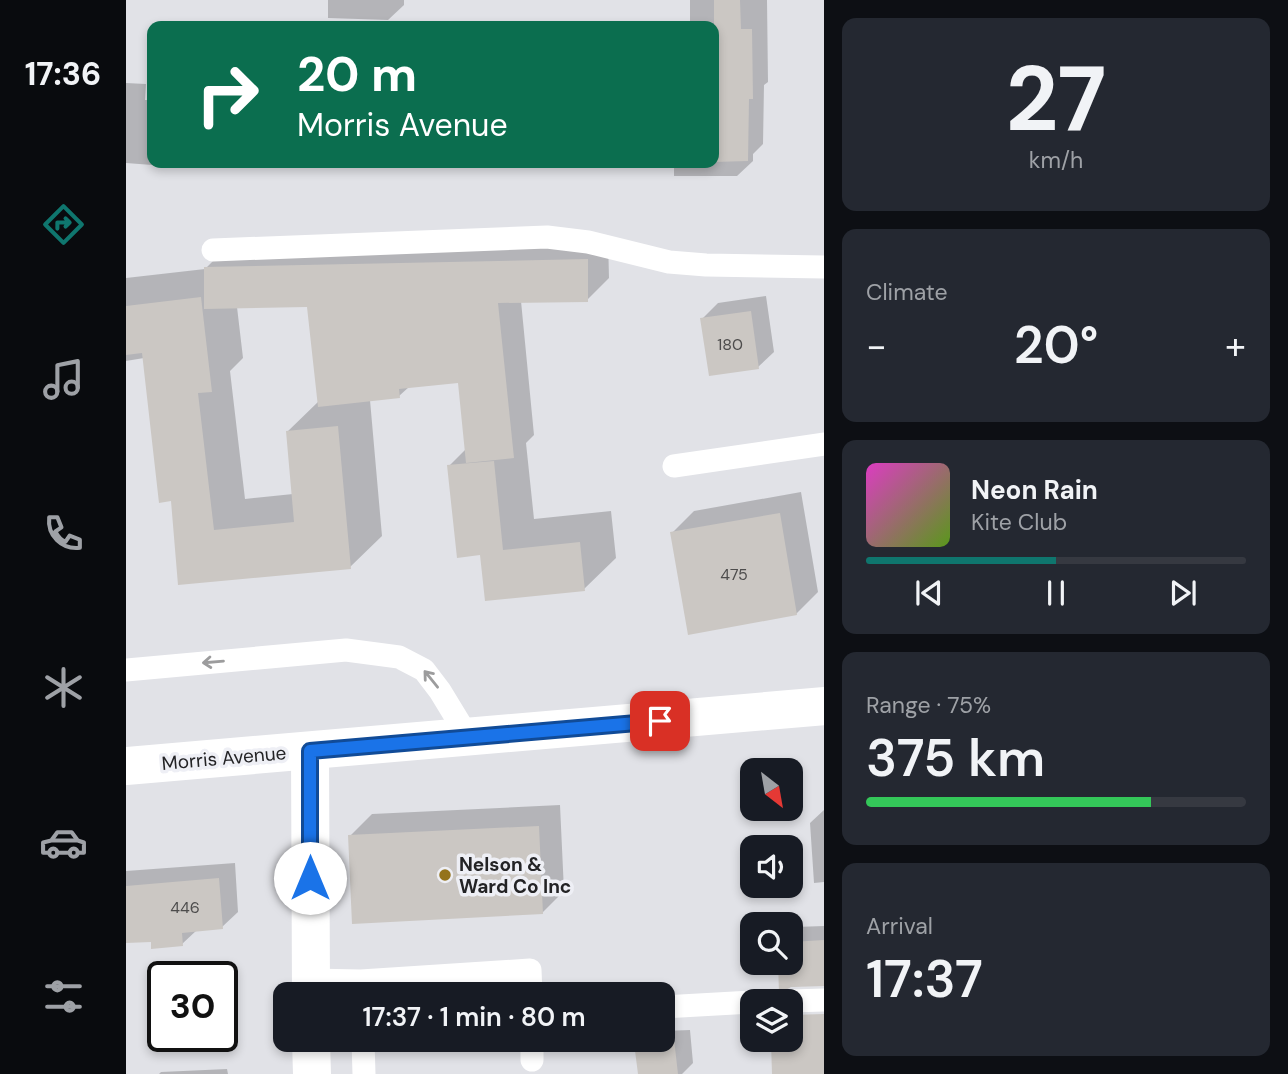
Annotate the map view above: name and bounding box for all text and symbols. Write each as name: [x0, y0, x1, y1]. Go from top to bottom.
text: 27: [1006, 40, 1106, 158]
text: 20 m: [297, 42, 417, 106]
icon: right: [182, 49, 273, 140]
text: 17:36: [25, 53, 101, 95]
text: Morris Avenue: [297, 104, 508, 146]
text: km/h: [1029, 145, 1083, 175]
icon: directions: [39, 200, 88, 249]
text: Climate: [866, 277, 948, 307]
text: 20°: [1014, 311, 1098, 379]
text: −: [866, 321, 887, 371]
text: +: [1225, 321, 1246, 371]
house number: 180: [717, 334, 743, 355]
icon: music: [39, 355, 88, 404]
text: Neon Rain: [971, 473, 1098, 507]
text: Kite Club: [971, 507, 1067, 537]
icon: phone: [39, 509, 88, 558]
house number: 475: [720, 564, 748, 585]
icon: previous: [910, 574, 948, 612]
icon: pause: [1037, 574, 1075, 612]
icon: next: [1164, 574, 1202, 612]
one-way arrow: [202, 656, 224, 669]
icon: climate: [39, 663, 88, 712]
one-way arrow: [424, 671, 439, 689]
text: Range · 75%: [866, 690, 991, 720]
pin: [630, 691, 690, 751]
icon: arrive: [641, 702, 679, 740]
text: 375 km: [866, 724, 1045, 792]
street label: Morris Avenue: [161, 740, 287, 776]
north arrow: [740, 758, 803, 821]
map controls: [740, 758, 803, 1052]
icon: car: [39, 818, 88, 867]
button: sound: [740, 835, 803, 898]
position arrow: [273, 841, 347, 915]
place label: Nelson & Ward Co Inc: [459, 852, 571, 899]
marker: Nelson & Ward Co Inc: [437, 867, 453, 883]
house number: 446: [170, 897, 200, 918]
text: Arrival: [866, 911, 933, 941]
button: search: [740, 912, 803, 975]
text: 17:37: [866, 945, 983, 1013]
speed limit sign: 30: [147, 961, 238, 1052]
icon: filters: [39, 972, 88, 1021]
button: layers: [740, 989, 803, 1052]
text: 17:37 · 1 min · 80 m: [363, 1000, 585, 1034]

